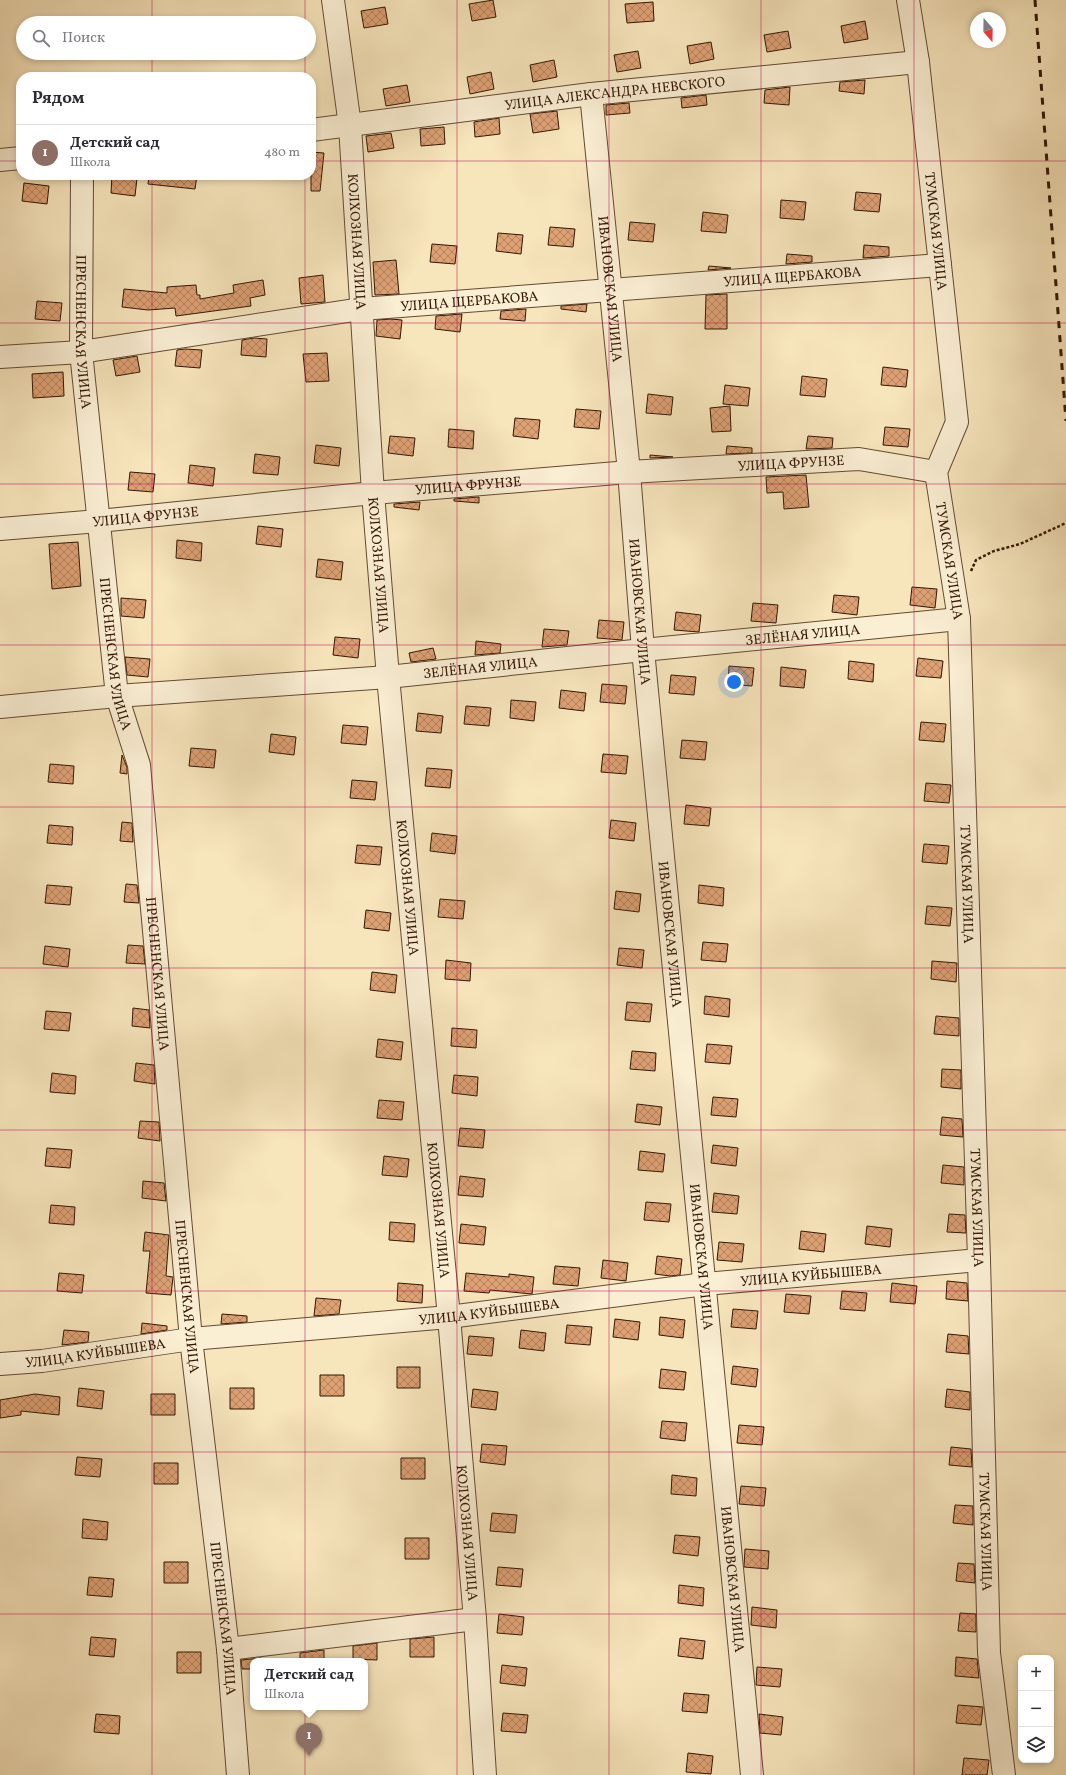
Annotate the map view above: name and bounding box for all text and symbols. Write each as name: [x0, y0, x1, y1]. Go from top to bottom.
north arrow: [970, 12, 1006, 48]
search box: [16, 16, 316, 60]
icon: search: [30, 27, 52, 49]
text: Поиск: [62, 28, 105, 49]
street label: УЛИЦА АЛЕКСАНДРА НЕВСКОГО: [503, 73, 726, 116]
text: Рядом: [32, 87, 85, 110]
text: Детский сад: [70, 133, 160, 154]
text: 1: [42, 144, 48, 162]
text: 480 m: [264, 144, 300, 162]
text: Школа: [70, 154, 110, 172]
street label: ТУМСКАЯ УЛИЦА: [919, 171, 951, 292]
street label: КОЛХОЗНАЯ УЛИЦА: [342, 173, 370, 311]
street label: ИВАНОВСКАЯ УЛИЦА: [592, 215, 626, 363]
street label: ПРЕСНЕНСКАЯ УЛИЦА: [70, 255, 95, 410]
street label: УЛИЦА ЩЕРБАКОВА: [723, 263, 862, 292]
street label: УЛИЦА ЩЕРБАКОВА: [400, 288, 539, 317]
street label: УЛИЦА ФРУНЗЕ: [737, 452, 845, 477]
street label: УЛИЦА ФРУНЗЕ: [414, 473, 522, 501]
street label: КОЛХОЗНАЯ УЛИЦА: [362, 496, 392, 634]
street label: ТУМСКАЯ УЛИЦА: [930, 501, 967, 621]
street label: УЛИЦА ФРУНЗЕ: [92, 503, 200, 533]
street label: ИВАНОВСКАЯ УЛИЦА: [623, 538, 654, 686]
street label: ПРЕСНЕНСКАЯ УЛИЦА: [94, 577, 135, 733]
street label: ЗЕЛЁНАЯ УЛИЦА: [745, 621, 861, 651]
street label: ЗЕЛЁНАЯ УЛИЦА: [422, 653, 539, 684]
your location: [724, 672, 744, 692]
street label: КОЛХОЗНАЯ УЛИЦА: [391, 819, 423, 957]
street label: ТУМСКАЯ УЛИЦА: [954, 824, 977, 944]
street label: ИВАНОВСКАЯ УЛИЦА: [652, 860, 686, 1009]
street label: ПРЕСНЕНСКАЯ УЛИЦА: [140, 896, 173, 1052]
street label: КОЛХОЗНАЯ УЛИЦА: [421, 1141, 453, 1279]
street label: ТУМСКАЯ УЛИЦА: [965, 1148, 987, 1268]
street label: ИВАНОВСКАЯ УЛИЦА: [684, 1183, 717, 1331]
street label: ПРЕСНЕНСКАЯ УЛИЦА: [169, 1219, 203, 1375]
street label: УЛИЦА КУЙБЫШЕВА: [740, 1261, 882, 1292]
street label: УЛИЦА КУЙБЫШЕВА: [418, 1295, 561, 1331]
street label: УЛИЦА КУЙБЫШЕВА: [25, 1335, 167, 1373]
street label: КОЛХОЗНАЯ УЛИЦА: [451, 1464, 481, 1602]
street label: ТУМСКАЯ УЛИЦА: [973, 1472, 995, 1592]
street label: ИВАНОВСКАЯ УЛИЦА: [715, 1505, 748, 1654]
street label: ПРЕСНЕНСКАЯ УЛИЦА: [204, 1541, 240, 1696]
map controls: [1018, 1655, 1054, 1763]
button: +: [1018, 1655, 1054, 1691]
popup: [250, 1658, 368, 1710]
text: Детский сад: [264, 1665, 354, 1686]
text: Школа: [264, 1686, 304, 1704]
button: −: [1018, 1691, 1054, 1727]
pin: 1: [296, 1723, 322, 1756]
button: layers: [1018, 1727, 1054, 1763]

